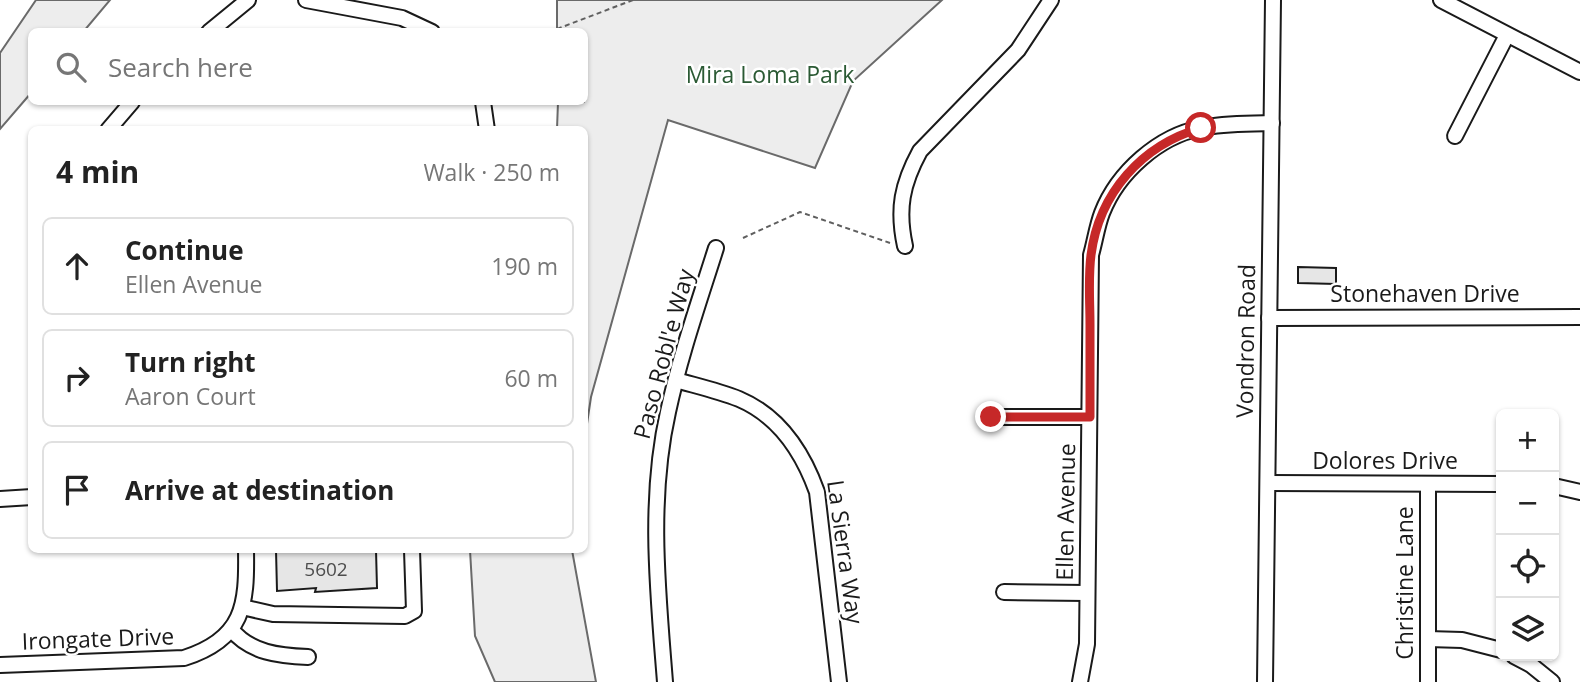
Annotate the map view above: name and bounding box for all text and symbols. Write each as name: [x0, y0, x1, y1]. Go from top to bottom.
search box: [28, 28, 588, 105]
icon: search: [52, 48, 90, 86]
text: Search here: [108, 49, 253, 85]
park label: Mira Loma Park: [686, 58, 854, 90]
route start: [1185, 112, 1216, 143]
text: 4 min: [56, 151, 139, 192]
text: Walk · 250 m: [423, 156, 560, 188]
text: Continue: [125, 232, 244, 268]
icon: ahead: [58, 247, 96, 285]
text: 190 m: [491, 250, 558, 282]
street label: Vondron Road: [1228, 264, 1262, 418]
street label: Paso Robl'e Way: [625, 265, 701, 442]
text: Ellen Avenue: [125, 268, 262, 300]
street label: Stonehaven Drive: [1330, 277, 1520, 309]
text: Turn right: [125, 344, 256, 380]
icon: right: [58, 359, 96, 397]
text: 60 m: [504, 362, 558, 394]
text: Aaron Court: [125, 380, 256, 412]
route end: [975, 401, 1006, 432]
map controls: [1496, 409, 1559, 661]
button: +: [1496, 409, 1559, 472]
street label: Ellen Avenue: [1048, 443, 1082, 581]
street label: Dolores Drive: [1312, 444, 1458, 476]
icon: arrive: [58, 471, 96, 509]
text: Arrive at destination: [125, 472, 394, 508]
button: −: [1496, 472, 1559, 535]
street label: La Sierra Way: [820, 478, 872, 626]
street label: Christine Lane: [1388, 506, 1420, 660]
button: locate: [1496, 535, 1559, 598]
house number: 5602: [304, 556, 348, 582]
button: layers: [1496, 598, 1559, 661]
street label: Irongate Drive: [21, 619, 175, 657]

